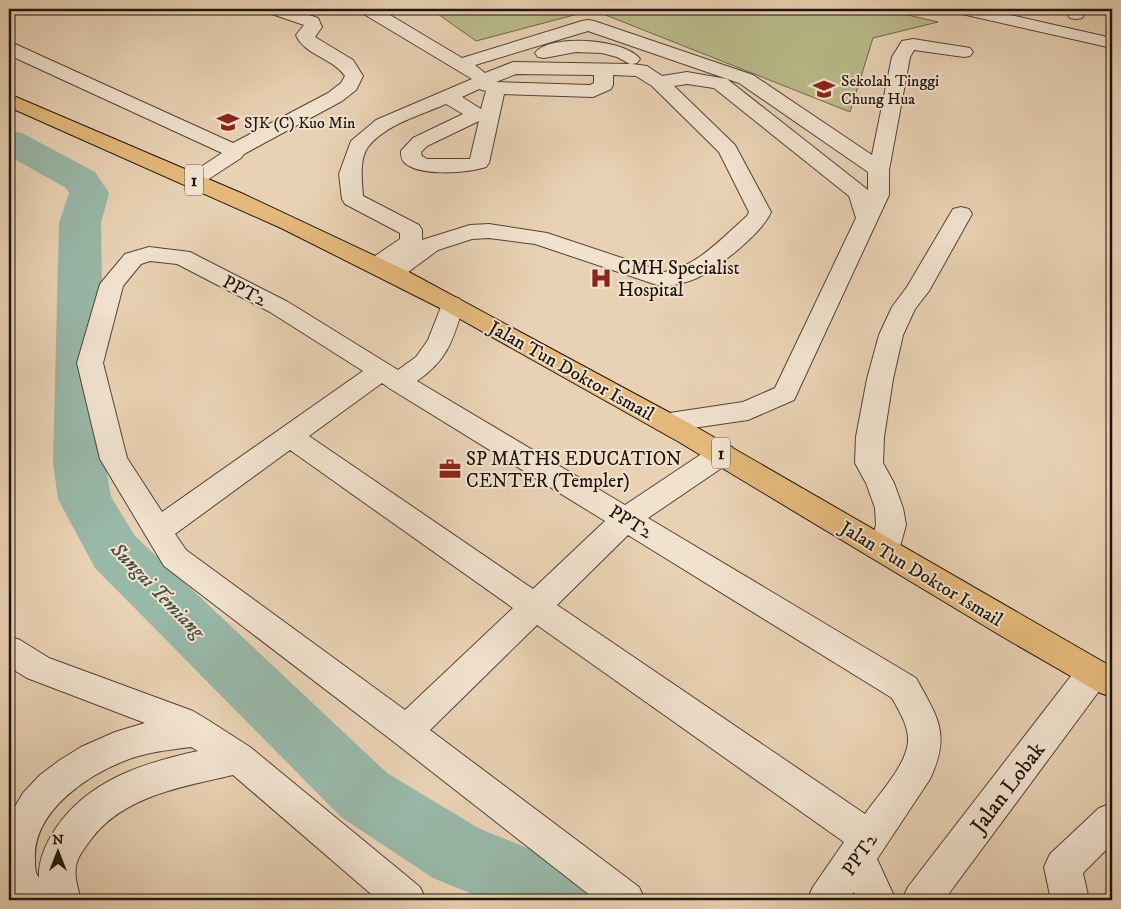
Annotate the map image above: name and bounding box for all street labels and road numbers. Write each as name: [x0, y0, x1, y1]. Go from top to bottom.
road number: 1: [185, 164, 203, 196]
street label: PPT2: [219, 271, 271, 312]
street label: Jalan Tun Doktor Ismail: [483, 315, 658, 426]
road number: 1: [712, 438, 730, 468]
street label: PPT2: [605, 501, 656, 544]
street label: Jalan Tun Doktor Ismail: [834, 516, 1007, 632]
street label: Jalan Lobak: [964, 737, 1051, 840]
street label: PPT2: [838, 829, 883, 880]

